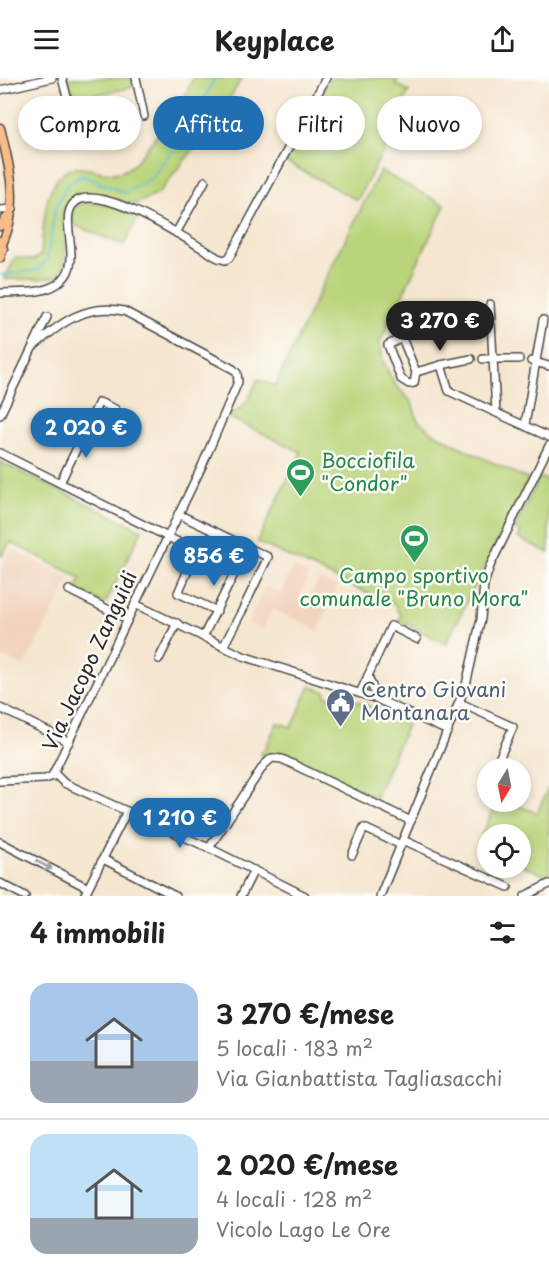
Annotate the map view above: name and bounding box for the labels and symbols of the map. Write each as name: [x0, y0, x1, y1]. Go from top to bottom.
pin: 3 270 €: [385, 301, 495, 352]
pin: 2 020 €: [31, 408, 141, 459]
place label: Bocciofila "Condor": [321, 445, 415, 498]
sports icon: Bocciofila "Condor": [284, 456, 316, 498]
sports icon: Campo sportivo comunale "Bruno Mora": [398, 522, 430, 564]
pin: 856 €: [172, 536, 256, 587]
place label: Campo sportivo comunale "Bruno Mora": [299, 560, 529, 613]
street label: Via Jacopo Zanguidi: [34, 565, 144, 756]
place label: Centro Giovani Montanara: [361, 674, 506, 727]
public building icon: Centro Giovani Montanara: [324, 686, 356, 728]
north arrow: [477, 758, 531, 812]
pin: 1 210 €: [125, 798, 235, 849]
one-way arrow: [35, 859, 52, 871]

